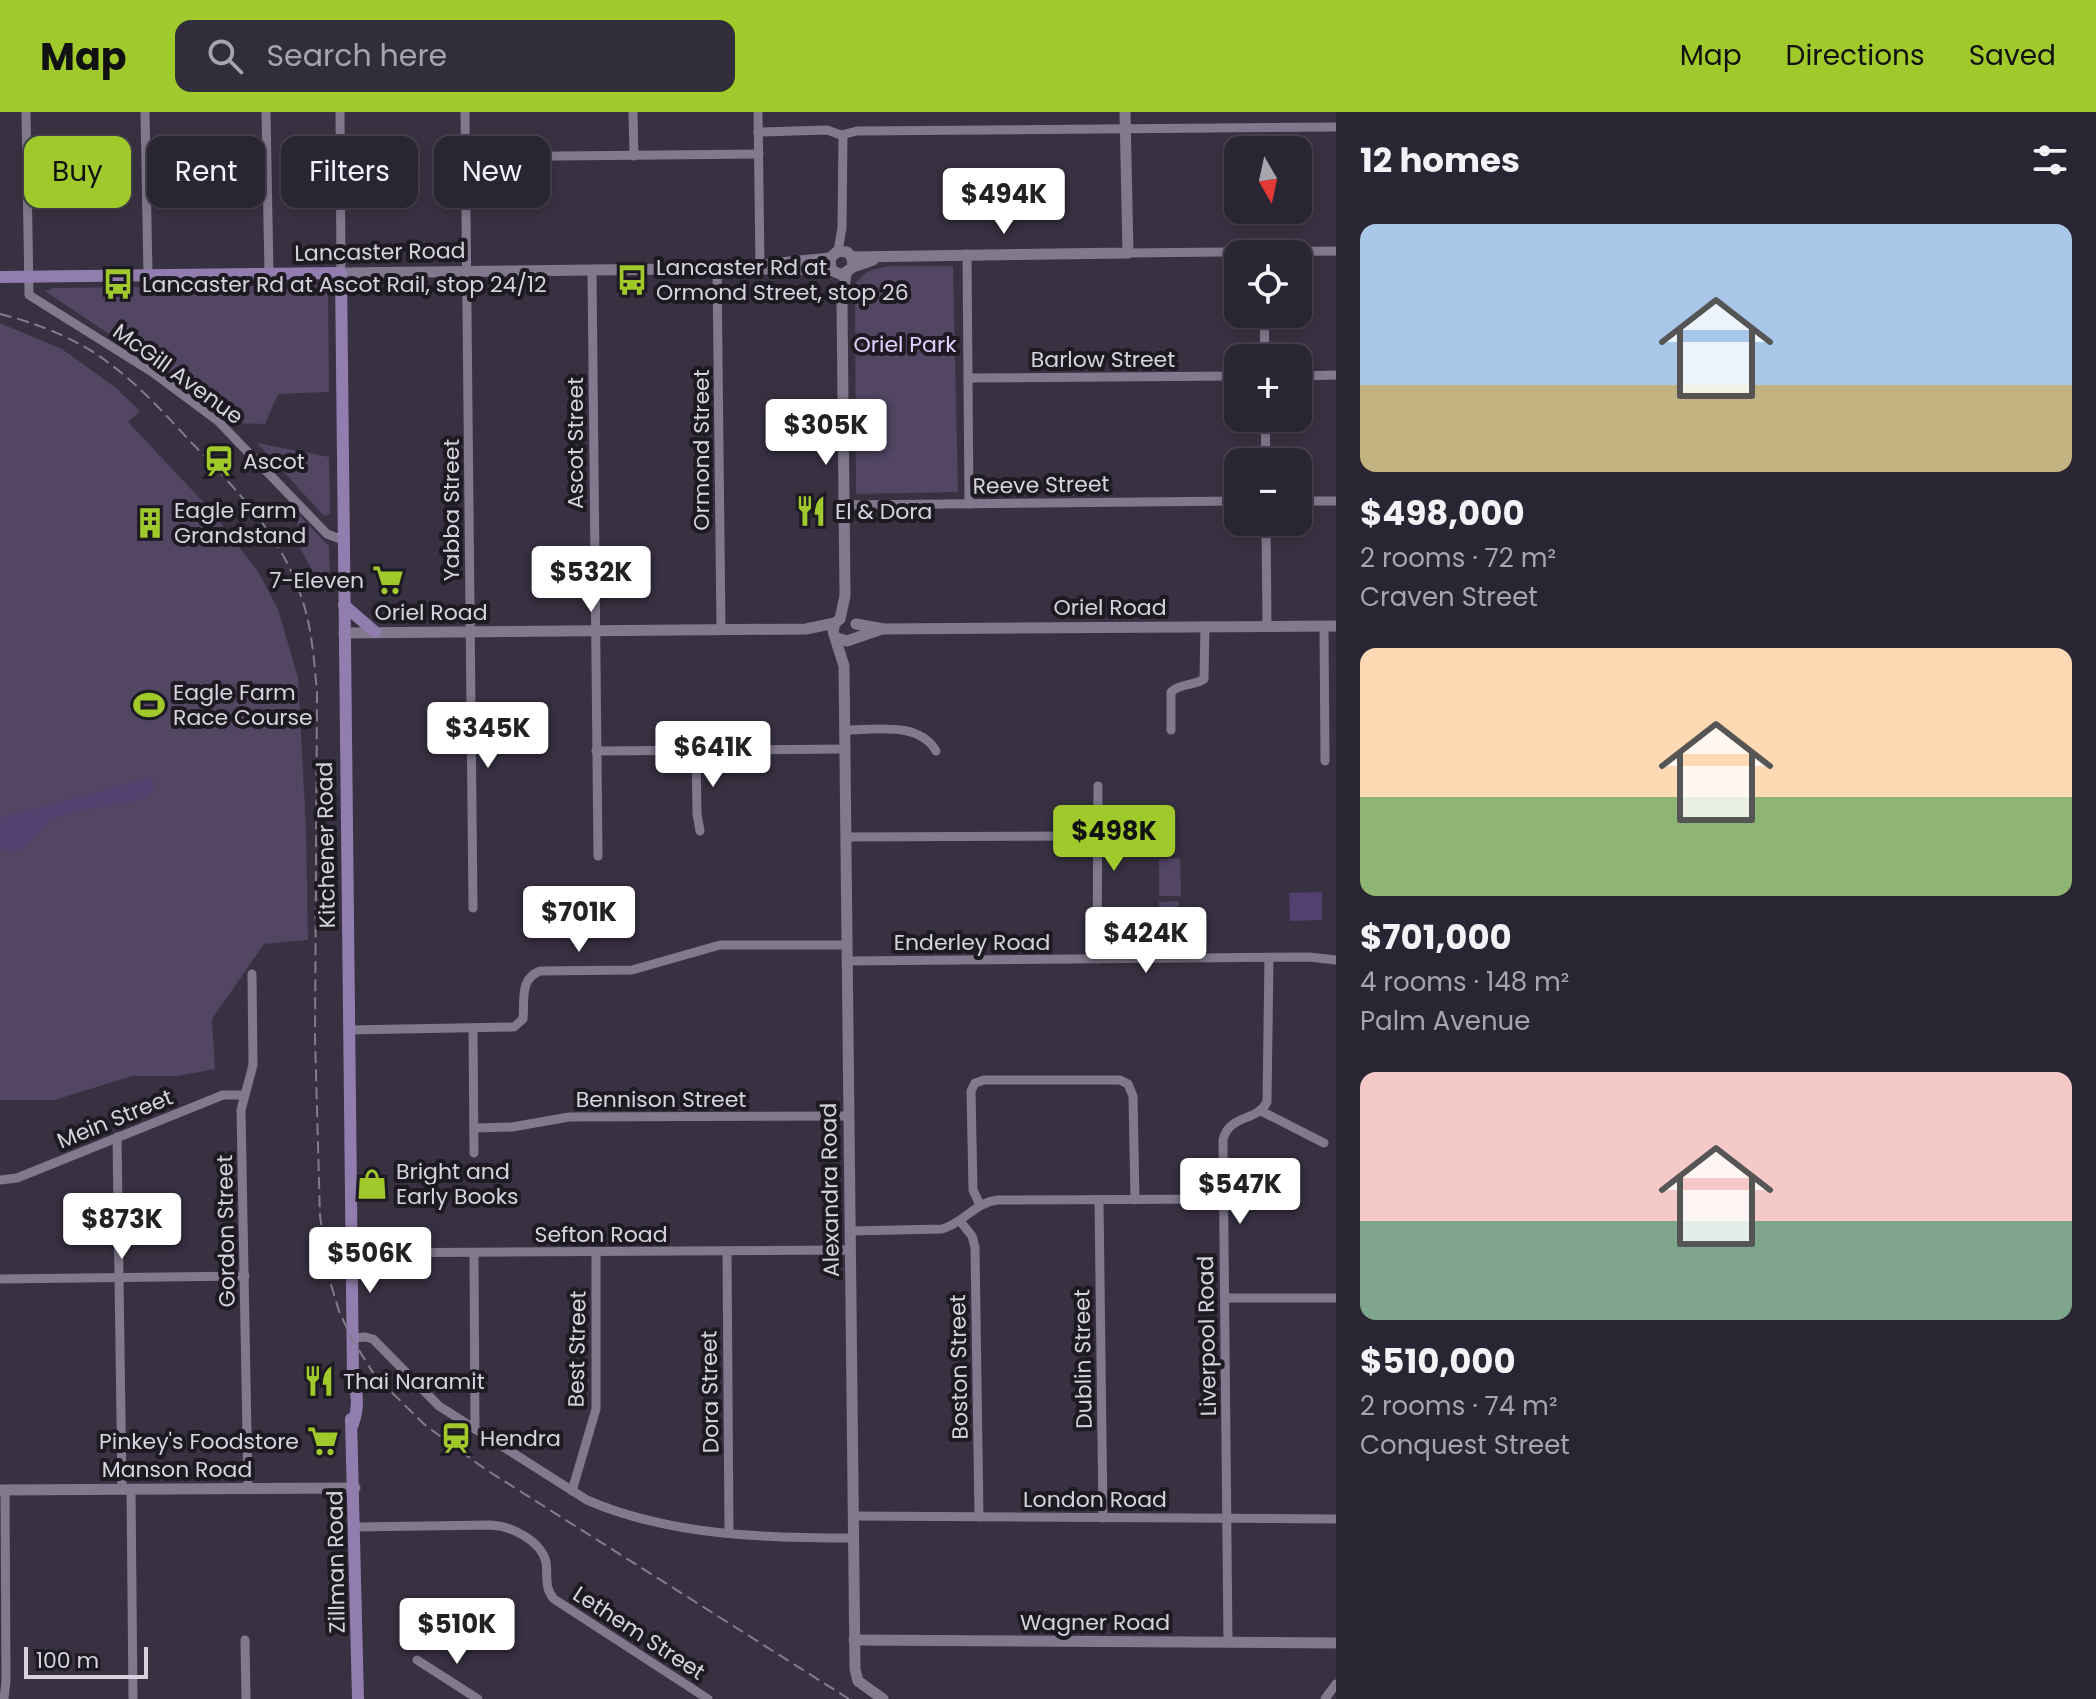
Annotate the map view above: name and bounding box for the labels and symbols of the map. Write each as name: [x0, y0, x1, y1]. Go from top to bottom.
north arrow: [1224, 136, 1312, 224]
pin: $494K: [948, 168, 1060, 236]
street label: Lancaster Road: [294, 235, 466, 269]
place label: Lancaster Rd at Ormond Street, stop 26: [656, 252, 909, 308]
bus stop icon: Lancaster Rd at Ormond Street, stop 26: [615, 263, 649, 297]
bus stop icon: Lancaster Rd at Ascot Rail, stop 24/12: [101, 267, 135, 301]
place label: Lancaster Rd at Ascot Rail, stop 24/12: [142, 269, 547, 300]
street label: McGill Avenue: [107, 316, 249, 432]
park label: Oriel Park: [854, 329, 957, 360]
street label: Barlow Street: [1031, 344, 1175, 375]
street label: Ormond Street: [686, 369, 717, 531]
street label: Ascot Street: [560, 377, 591, 509]
pin: $305K: [770, 399, 882, 467]
street label: Yabba Street: [436, 439, 467, 581]
station icon: Ascot: [202, 444, 236, 478]
place label: Ascot: [243, 446, 305, 477]
street label: Reeve Street: [972, 468, 1110, 502]
restaurant icon: El & Dora: [794, 494, 828, 528]
place label: Eagle Farm Grandstand: [174, 495, 306, 551]
place label: El & Dora: [835, 496, 932, 527]
building icon: Eagle Farm Grandstand: [133, 506, 167, 540]
pin: $532K: [535, 546, 647, 614]
supermarket icon: 7-Eleven: [371, 563, 405, 597]
place label: 7-Eleven: [269, 565, 364, 596]
street label: Oriel Road: [1053, 592, 1167, 623]
street label: Oriel Road: [374, 597, 488, 628]
place label: Eagle Farm Race Course: [173, 677, 313, 733]
sports icon: Eagle Farm Race Course: [132, 688, 166, 722]
pin: $345K: [432, 702, 544, 770]
pin: $641K: [657, 721, 769, 789]
street label: Kitchener Road: [309, 761, 343, 929]
pin: $498K: [1058, 805, 1170, 873]
pin: $701K: [523, 886, 635, 954]
pin: $424K: [1090, 907, 1202, 975]
street label: Enderley Road: [894, 927, 1050, 958]
street label: Mein Street: [52, 1082, 178, 1156]
street label: Bennison Street: [576, 1084, 746, 1115]
street label: Alexandra Road: [813, 1103, 847, 1277]
street label: Gordon Street: [209, 1154, 243, 1308]
place label: Bright and Early Books: [396, 1156, 519, 1212]
pin: $547K: [1184, 1158, 1296, 1226]
shop icon: Bright and Early Books: [355, 1167, 389, 1201]
pin: $873K: [66, 1193, 178, 1261]
street label: Sefton Road: [534, 1219, 668, 1250]
pin: $506K: [314, 1227, 426, 1295]
street label: Liverpool Road: [1190, 1255, 1224, 1417]
street label: Dublin Street: [1066, 1289, 1100, 1429]
street label: Best Street: [560, 1290, 594, 1408]
street label: Boston Street: [942, 1294, 976, 1440]
street label: Dora Street: [693, 1330, 727, 1454]
restaurant icon: Thai Naramit: [302, 1364, 336, 1398]
place label: Thai Naramit: [343, 1366, 485, 1397]
station icon: Hendra: [439, 1421, 473, 1455]
place label: Hendra: [480, 1423, 561, 1454]
supermarket icon: Pinkey's Foodstore: [306, 1424, 340, 1458]
place label: Pinkey's Foodstore: [99, 1426, 299, 1457]
street label: Manson Road: [102, 1454, 252, 1485]
street label: London Road: [1023, 1484, 1167, 1515]
street label: Zillman Road: [319, 1490, 353, 1634]
street label: Lethem Street: [567, 1579, 711, 1687]
pin: $510K: [401, 1598, 513, 1666]
street label: Wagner Road: [1020, 1607, 1170, 1638]
scale bar: [24, 1643, 148, 1679]

